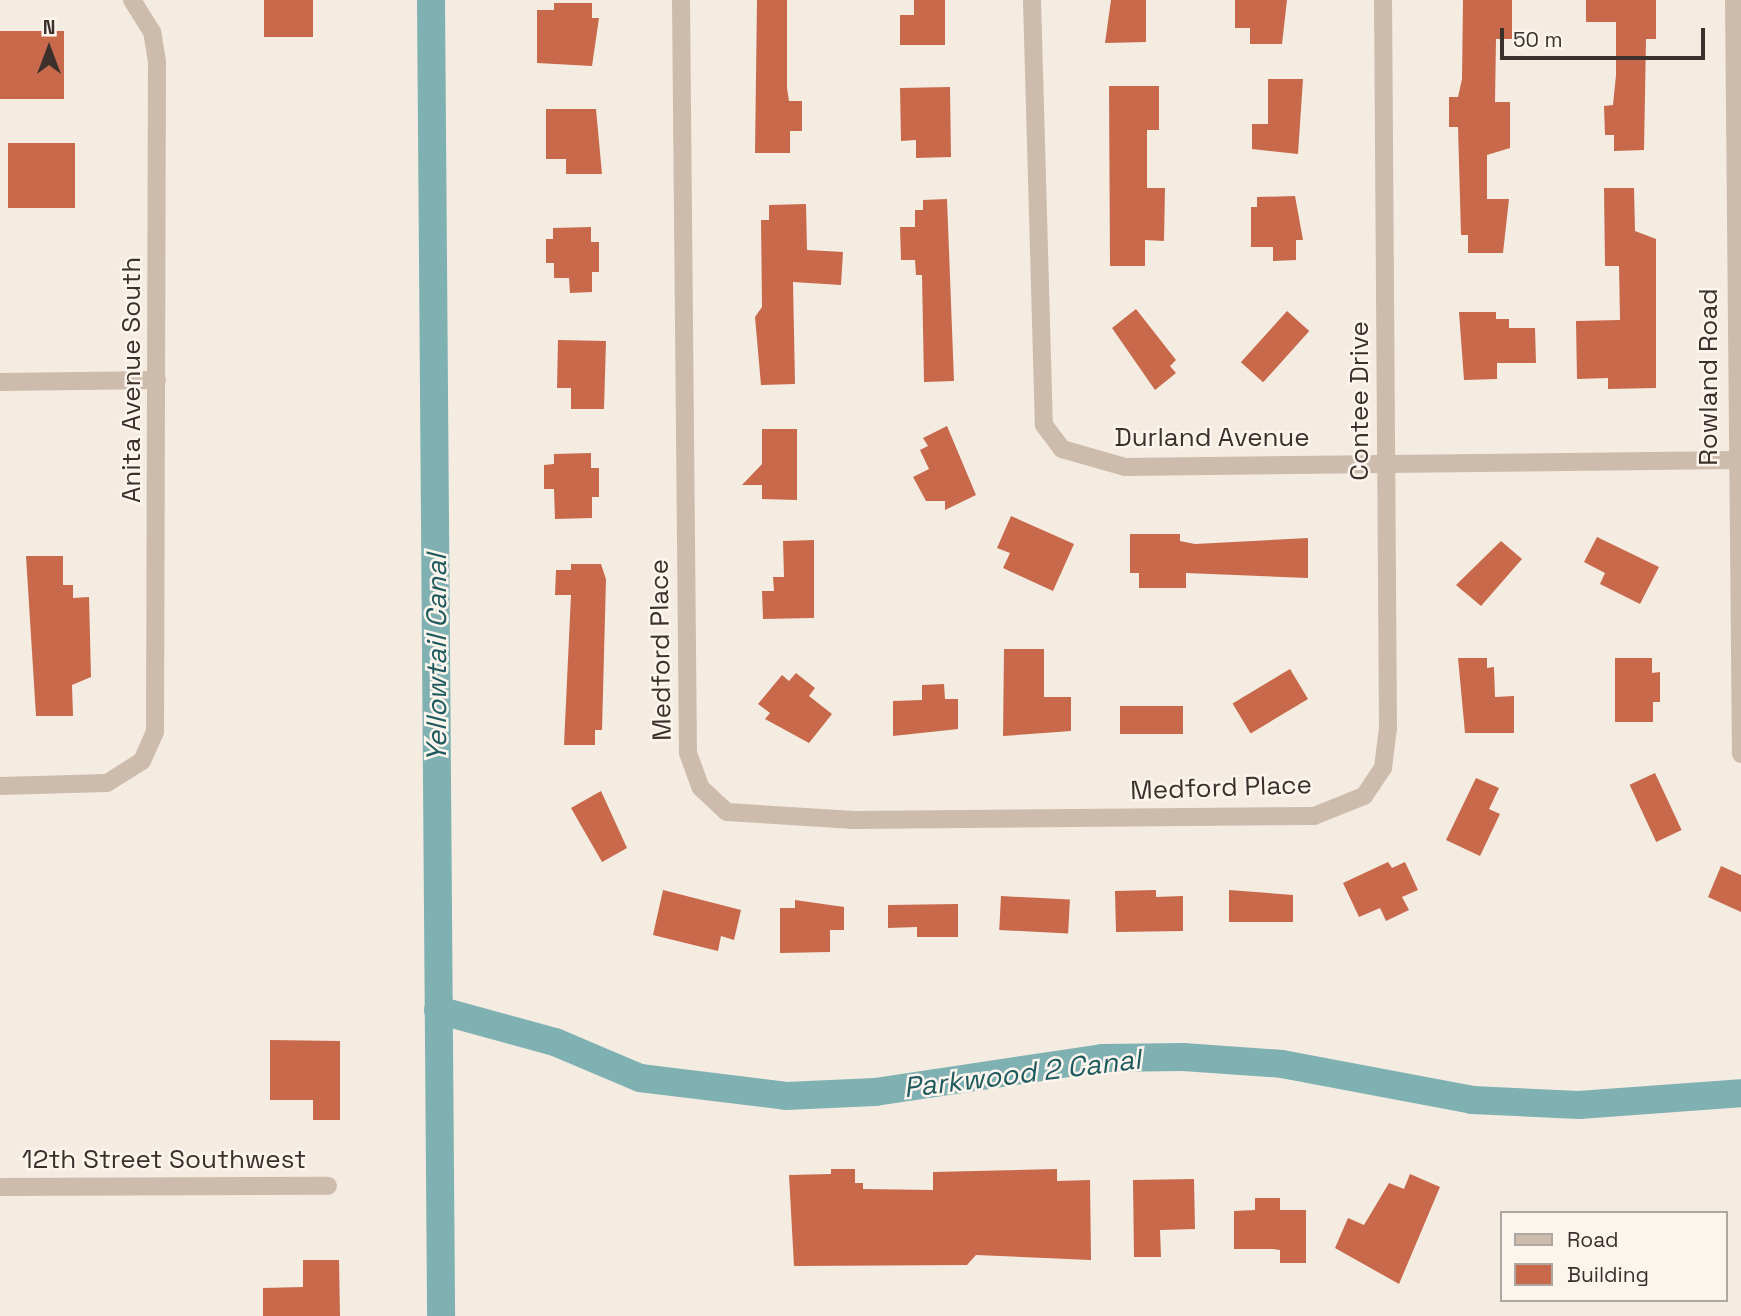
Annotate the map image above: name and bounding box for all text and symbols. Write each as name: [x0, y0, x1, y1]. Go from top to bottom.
north arrow: [14, 14, 84, 84]
scale bar: [1503, 14, 1708, 58]
text: N: [43, 15, 55, 40]
text: 50 m: [1513, 26, 1563, 53]
street label: Anita Avenue South: [116, 257, 148, 503]
street label: Rowland Road: [1693, 288, 1725, 466]
street label: Contee Drive: [1344, 321, 1376, 481]
street label: Durland Avenue: [1114, 422, 1310, 454]
water label: Yellowtail Canal: [419, 554, 453, 762]
street label: Medford Place: [644, 559, 678, 741]
street label: Medford Place: [1130, 769, 1312, 807]
water label: Parkwood 2 Canal: [902, 1042, 1142, 1104]
street label: 12th Street Southwest: [22, 1144, 306, 1176]
legend: [1500, 1211, 1727, 1302]
text: Road: [1567, 1226, 1619, 1253]
text: Building: [1567, 1261, 1649, 1288]

